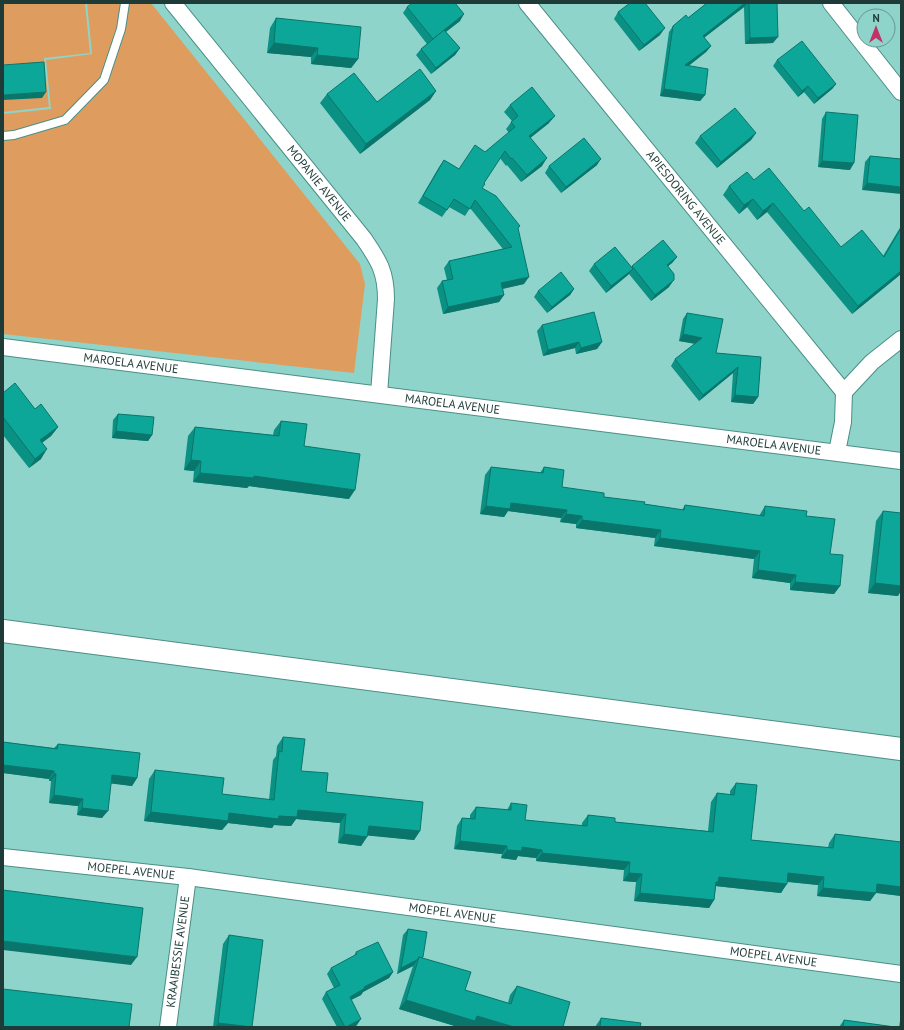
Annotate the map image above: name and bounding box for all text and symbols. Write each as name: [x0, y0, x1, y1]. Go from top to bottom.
north arrow: [856, 8, 896, 48]
text: N: [872, 11, 880, 25]
street label: MOPANIE AVENUE: [284, 142, 355, 224]
street label: APIESDORING AVENUE: [643, 147, 729, 247]
street label: MAROELA AVENUE: [83, 349, 179, 376]
street label: MAROELA AVENUE: [404, 390, 501, 417]
street label: MAROELA AVENUE: [726, 431, 822, 458]
street label: MOEPEL AVENUE: [87, 858, 176, 883]
street label: KRAAIBESSIE AVENUE: [163, 895, 192, 1008]
street label: MOEPEL AVENUE: [408, 899, 497, 926]
street label: MOEPEL AVENUE: [729, 943, 818, 970]

